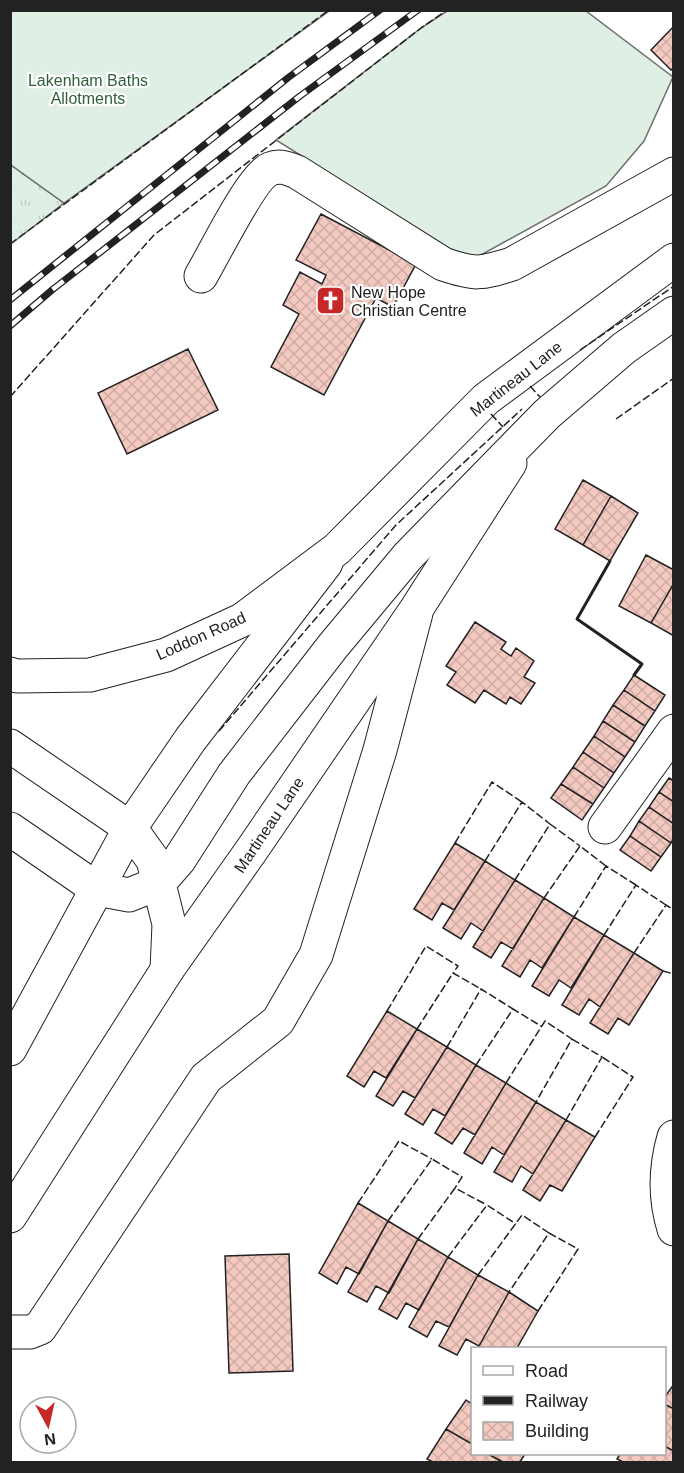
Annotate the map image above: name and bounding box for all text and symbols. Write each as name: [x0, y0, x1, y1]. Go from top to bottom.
park label: Lakenham Baths Allotments: [28, 72, 148, 107]
place label: New Hope Christian Centre: [351, 284, 467, 319]
church icon: New Hope Christian Centre: [314, 285, 346, 317]
street label: Martineau Lane: [467, 338, 565, 420]
street label: Loddon Road: [154, 609, 248, 663]
street label: Martineau Lane: [231, 774, 307, 876]
legend: [471, 1347, 666, 1455]
text: Road: [525, 1361, 568, 1381]
text: Railway: [525, 1391, 588, 1411]
north arrow: [18, 1395, 78, 1455]
text: Building: [525, 1421, 589, 1441]
text: N: [43, 1430, 57, 1449]

